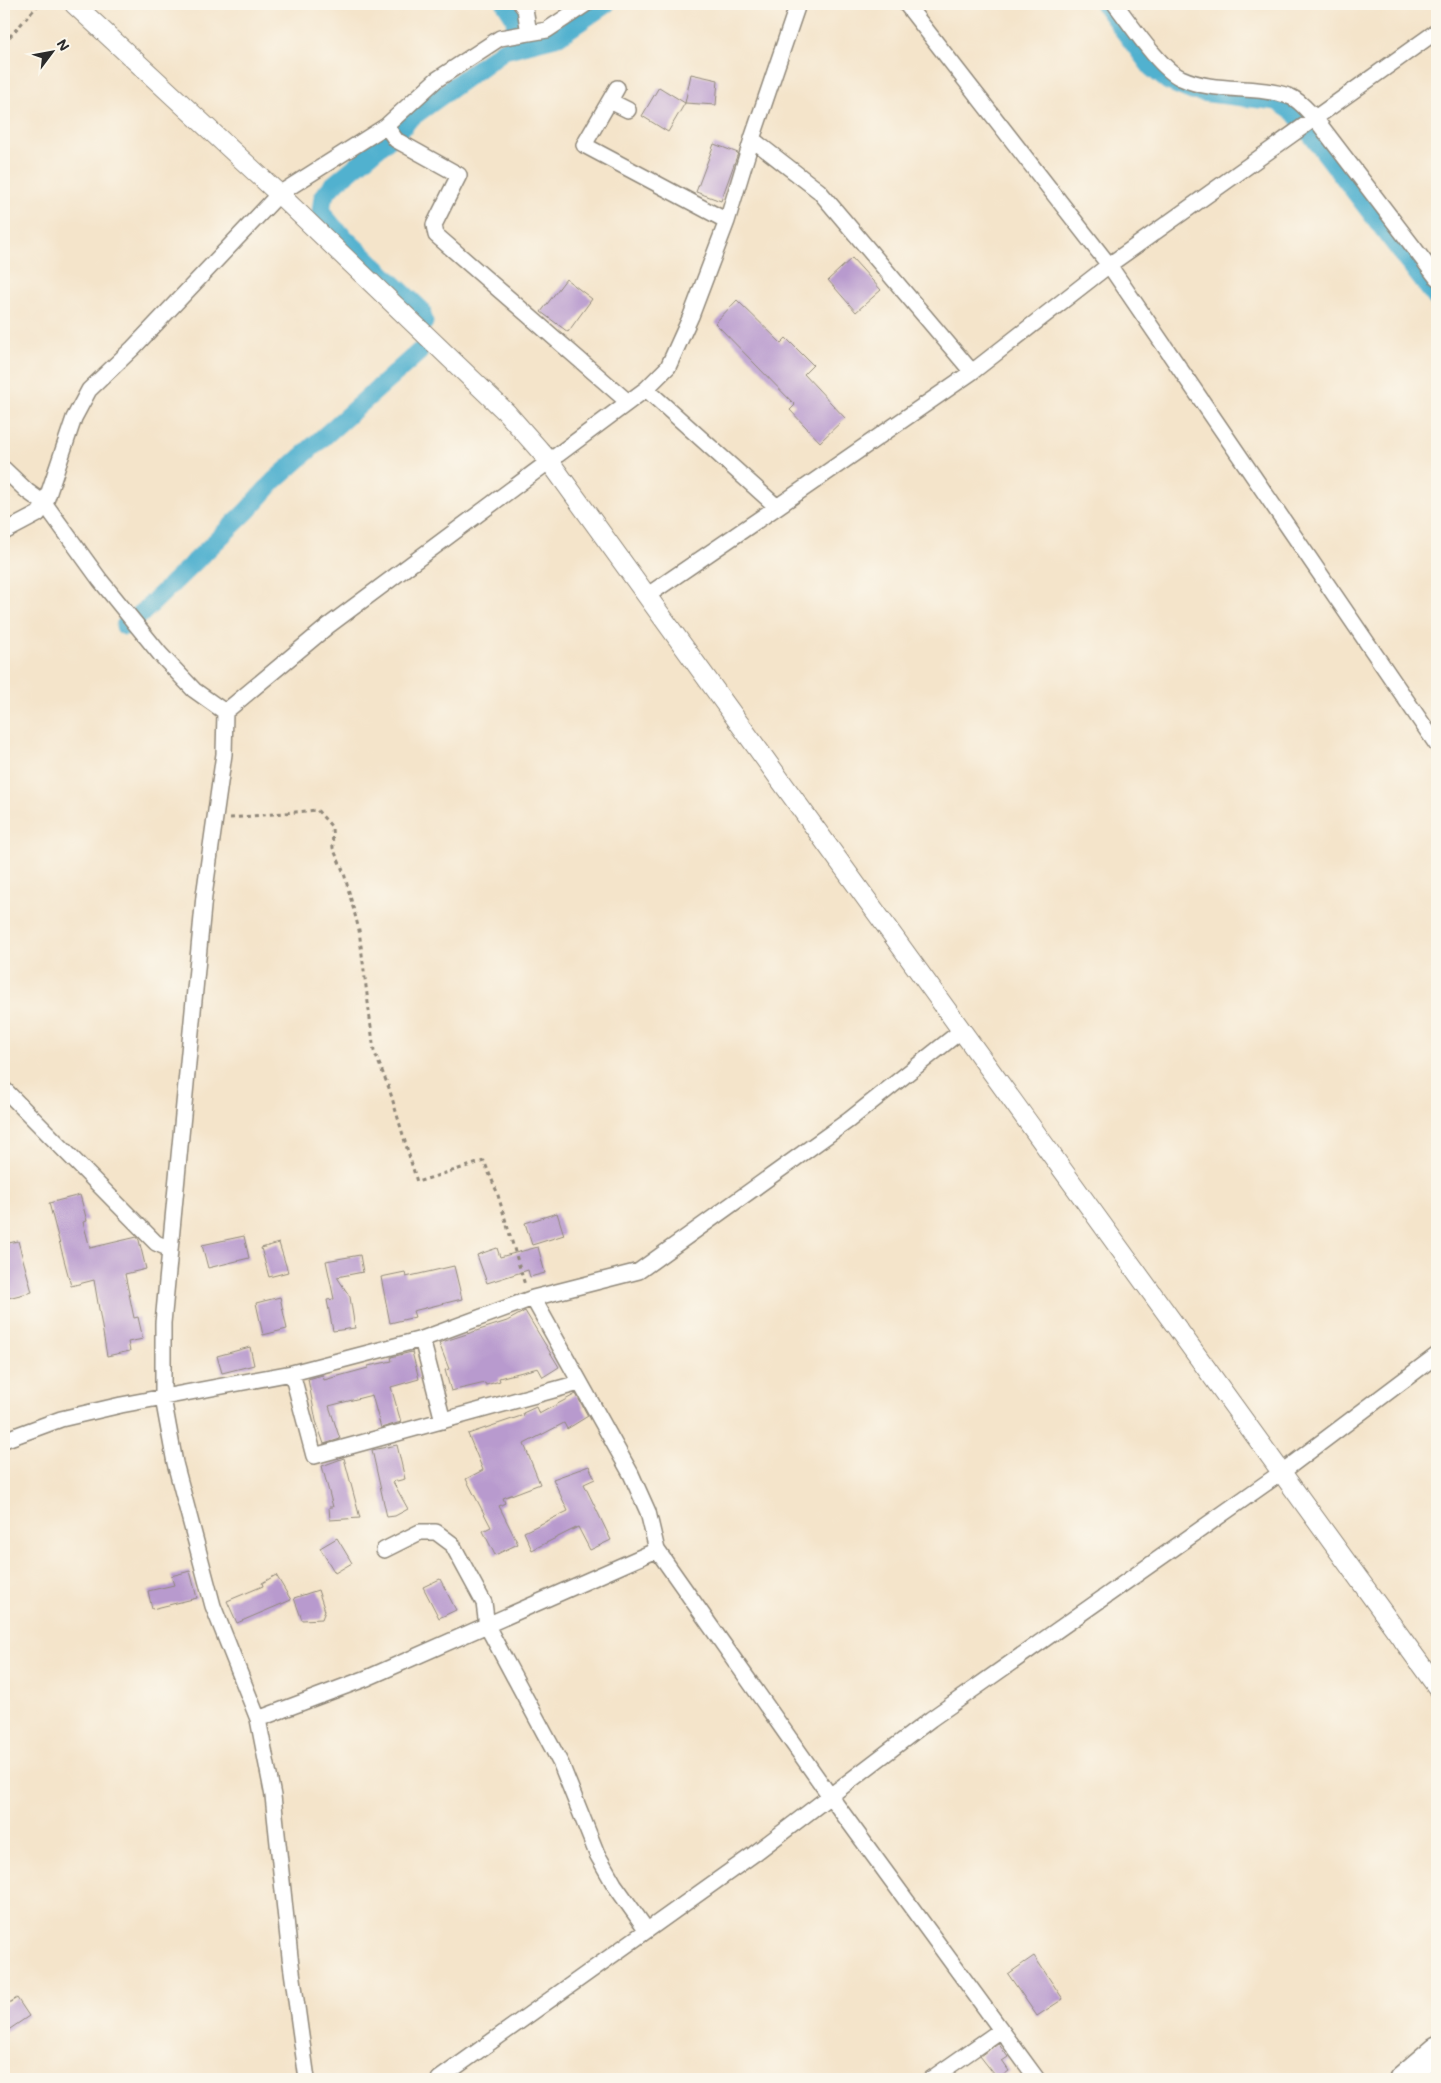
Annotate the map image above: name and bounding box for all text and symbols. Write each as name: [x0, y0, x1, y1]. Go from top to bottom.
north arrow: [28, 28, 78, 78]
text: N: [53, 35, 74, 54]

